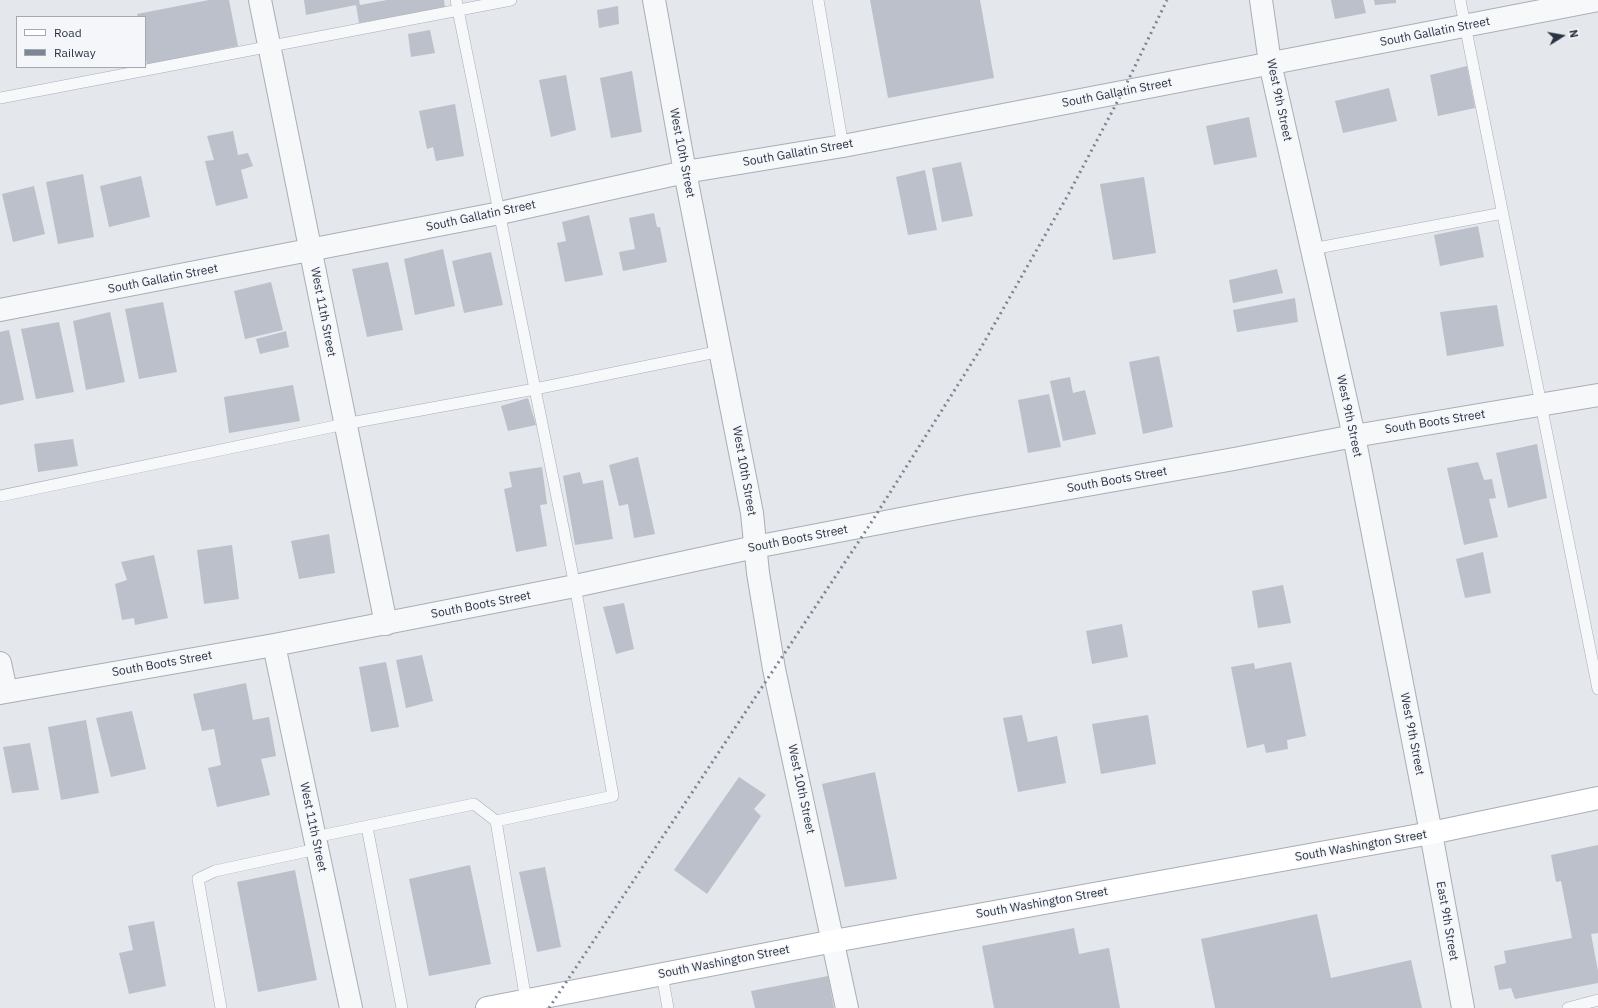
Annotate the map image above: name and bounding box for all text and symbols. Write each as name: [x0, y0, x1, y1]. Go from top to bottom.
street label: South Gallatin Street: [1379, 14, 1491, 50]
legend: [16, 16, 146, 68]
north arrow: [1542, 16, 1582, 56]
text: Road: [54, 25, 82, 40]
text: N: [1566, 28, 1581, 39]
text: Railway: [54, 45, 96, 60]
street label: West 9th Street: [1263, 57, 1295, 143]
street label: South Gallatin Street: [1061, 75, 1173, 111]
street label: West 10th Street: [666, 107, 698, 199]
street label: South Gallatin Street: [742, 136, 854, 170]
street label: South Gallatin Street: [425, 197, 537, 235]
street label: South Gallatin Street: [107, 261, 219, 297]
street label: West 11th Street: [307, 266, 339, 358]
street label: West 9th Street: [1333, 373, 1365, 459]
street label: South Boots Street: [1384, 407, 1486, 437]
street label: West 10th Street: [729, 425, 759, 517]
street label: South Boots Street: [1066, 464, 1168, 496]
street label: South Boots Street: [747, 522, 849, 556]
street label: South Boots Street: [430, 588, 532, 622]
street label: South Boots Street: [111, 648, 213, 680]
street label: West 9th Street: [1397, 691, 1427, 777]
street label: West 10th Street: [784, 743, 818, 835]
street label: West 11th Street: [296, 781, 330, 873]
street label: South Washington Street: [1294, 827, 1428, 865]
street label: East 9th Street: [1433, 880, 1461, 962]
street label: South Washington Street: [975, 884, 1109, 922]
street label: South Washington Street: [657, 942, 791, 982]

